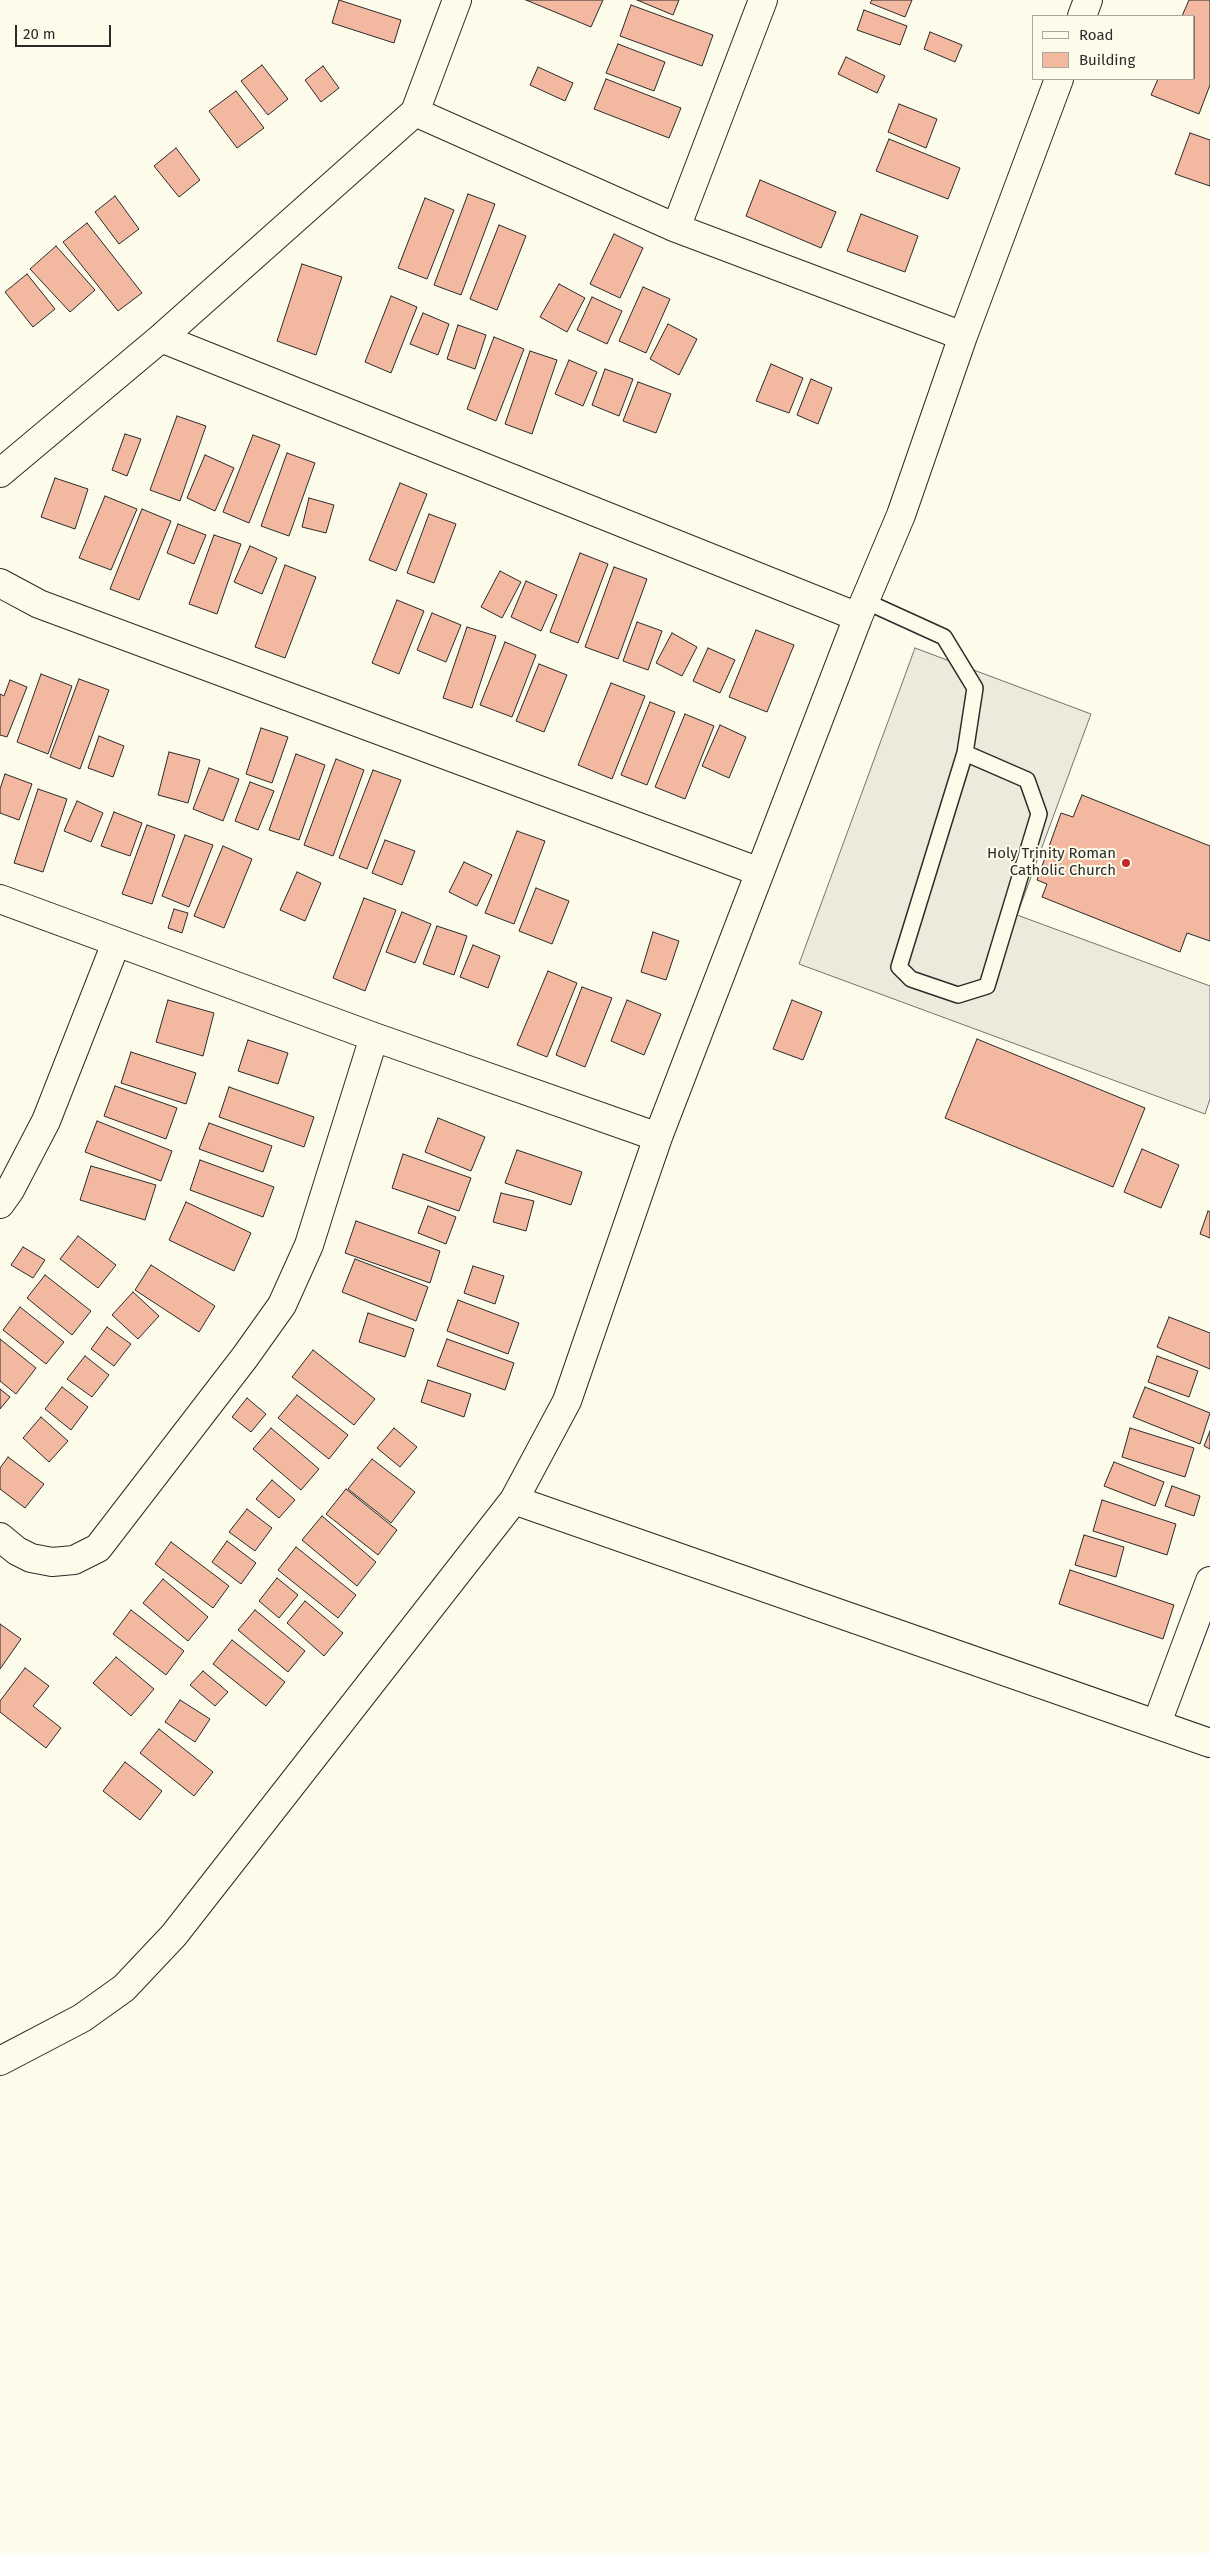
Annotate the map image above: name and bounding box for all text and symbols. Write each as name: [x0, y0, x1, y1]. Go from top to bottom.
scale bar: [18, 15, 114, 47]
legend: [1032, 15, 1195, 80]
text: 20 m: [23, 25, 56, 43]
text: Road: [1079, 26, 1114, 44]
text: Building: [1079, 51, 1135, 69]
place label: Holy Trinity Roman Catholic Church: [987, 845, 1116, 880]
marker: Holy Trinity Roman Catholic Church: [1120, 857, 1132, 869]

